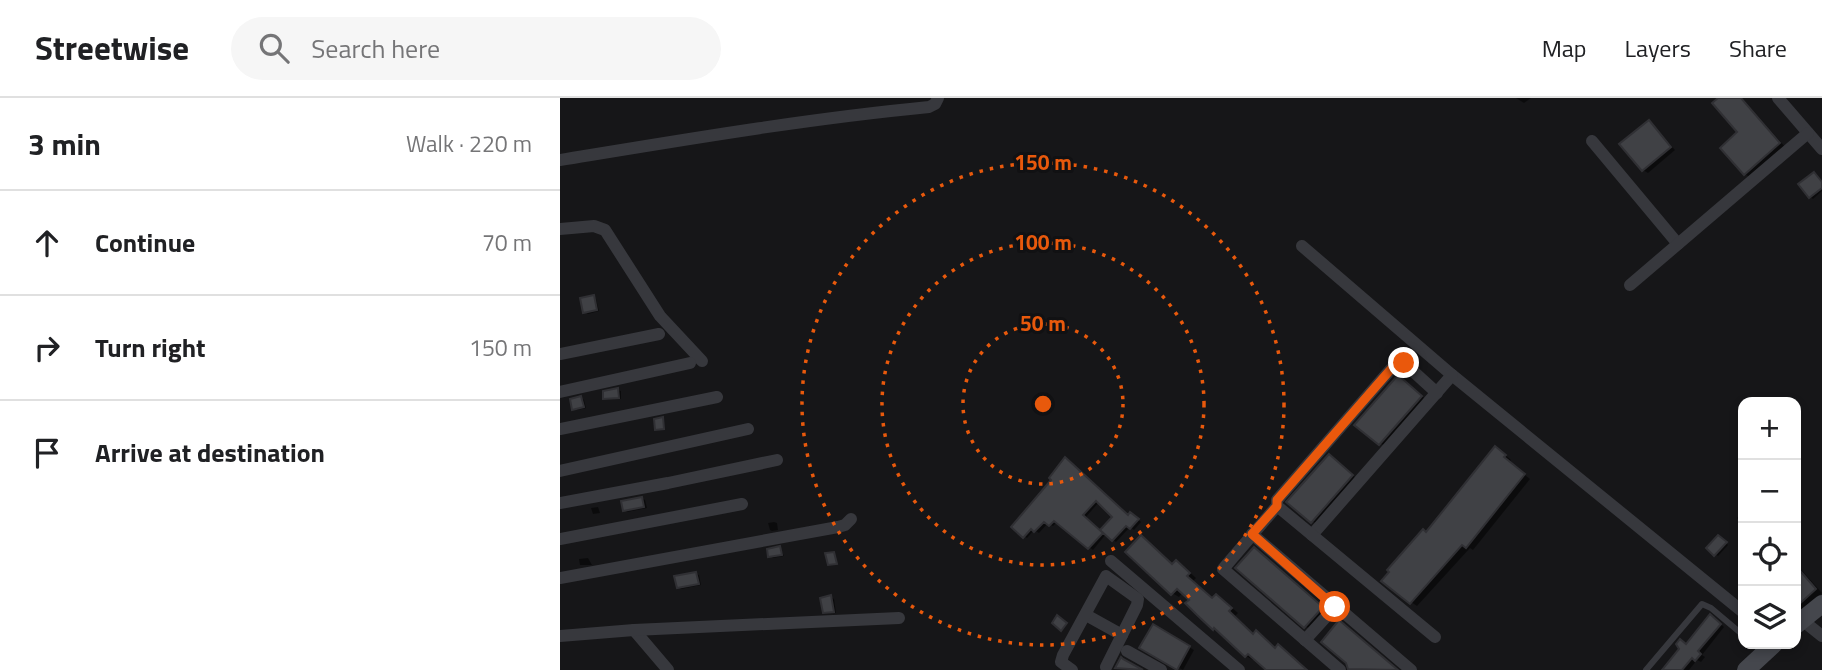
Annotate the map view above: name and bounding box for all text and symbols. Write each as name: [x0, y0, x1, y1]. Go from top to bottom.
search box: [231, 17, 721, 80]
text: Streetwise: [35, 23, 189, 73]
icon: search: [255, 29, 293, 67]
text: Search here: [311, 29, 440, 68]
text: Map: [1542, 30, 1587, 66]
text: Layers: [1625, 30, 1691, 66]
text: Share: [1729, 30, 1787, 66]
text: 3 min: [28, 121, 101, 167]
text: Walk · 220 m: [406, 126, 532, 161]
text: 150 m: [1014, 146, 1072, 178]
text: Continue: [95, 223, 195, 262]
icon: ahead: [28, 224, 66, 262]
text: 70 m: [482, 225, 532, 260]
text: 100 m: [1014, 226, 1072, 258]
text: 50 m: [1020, 307, 1066, 339]
text: Turn right: [95, 328, 206, 367]
icon: right: [28, 329, 66, 367]
text: 150 m: [469, 330, 532, 365]
route end: [1388, 347, 1419, 378]
centre of rings: [1031, 392, 1055, 416]
map controls: [1738, 397, 1801, 649]
button: +: [1738, 397, 1801, 460]
text: Arrive at destination: [95, 433, 325, 472]
icon: arrive: [28, 434, 66, 472]
button: −: [1738, 460, 1801, 523]
button: locate: [1738, 523, 1801, 586]
button: layers: [1738, 586, 1801, 649]
route start: [1319, 591, 1350, 622]

